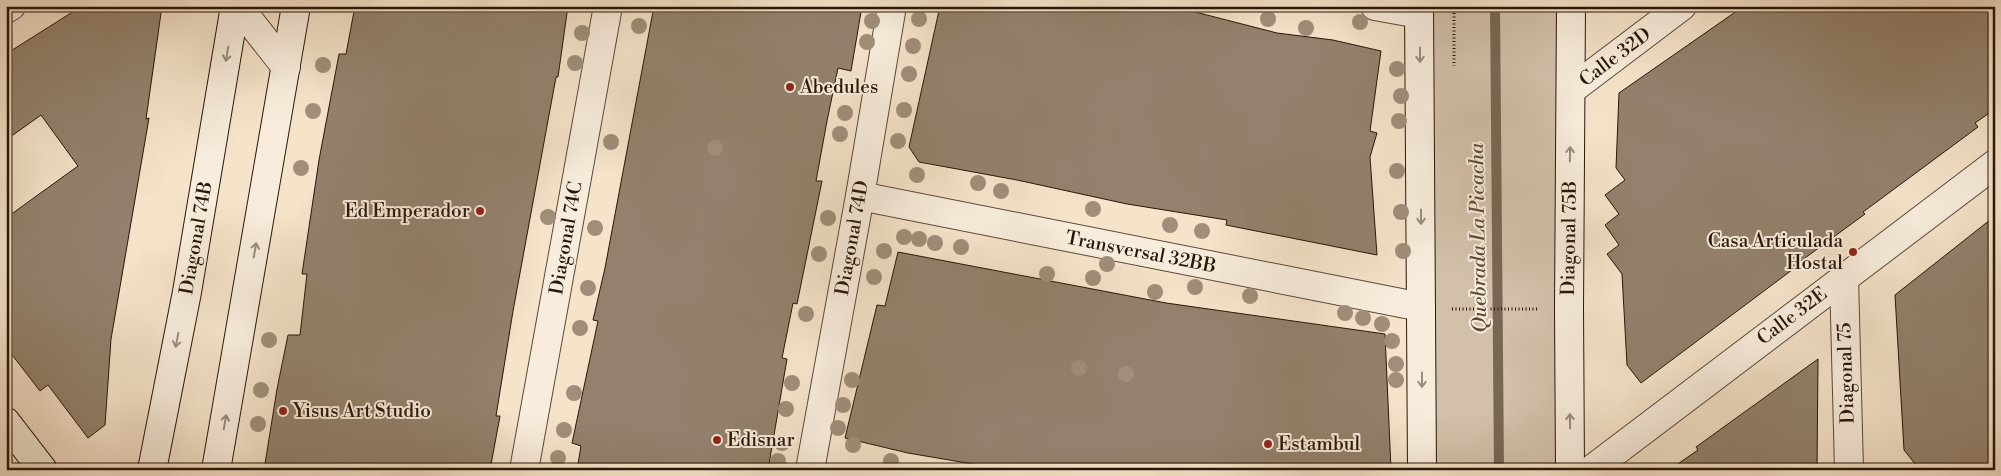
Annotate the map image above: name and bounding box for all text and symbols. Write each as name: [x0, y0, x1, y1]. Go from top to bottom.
street label: Calle 32D: [1574, 22, 1656, 92]
one-way arrow: [222, 46, 232, 62]
one-way arrow: [1415, 46, 1425, 63]
place label: Abedules: [799, 75, 878, 99]
marker: Abedules: [784, 81, 796, 93]
water label: Quebrada La Picacha: [1465, 142, 1493, 333]
one-way arrow: [1566, 146, 1575, 162]
street label: Diagonal 74B: [174, 179, 218, 297]
street label: Diagonal 74D: [830, 179, 874, 297]
street label: Diagonal 74C: [544, 180, 588, 296]
street label: Diagonal 75B: [1556, 180, 1582, 296]
place label: Ed Emperador: [344, 199, 470, 223]
marker: Ed Emperador: [474, 205, 486, 217]
one-way arrow: [1416, 209, 1426, 225]
street label: Transversal 32BB: [1064, 226, 1218, 278]
place label: Casa Articulada Hostal: [1708, 229, 1843, 275]
one-way arrow: [250, 242, 260, 258]
marker: Casa Articulada Hostal: [1847, 246, 1859, 258]
street label: Calle 32E: [1752, 282, 1832, 350]
street label: Diagonal 75: [1832, 322, 1860, 424]
one-way arrow: [172, 332, 182, 348]
one-way arrow: [1417, 372, 1427, 388]
place label: Yisus Art Studio: [292, 399, 431, 423]
marker: Yisus Art Studio: [277, 405, 289, 417]
one-way arrow: [1565, 413, 1575, 430]
one-way arrow: [220, 414, 230, 430]
place label: Edisnar: [727, 428, 795, 452]
place label: Estambul: [1278, 432, 1361, 456]
marker: Edisnar: [711, 434, 723, 446]
marker: Estambul: [1262, 438, 1274, 450]

